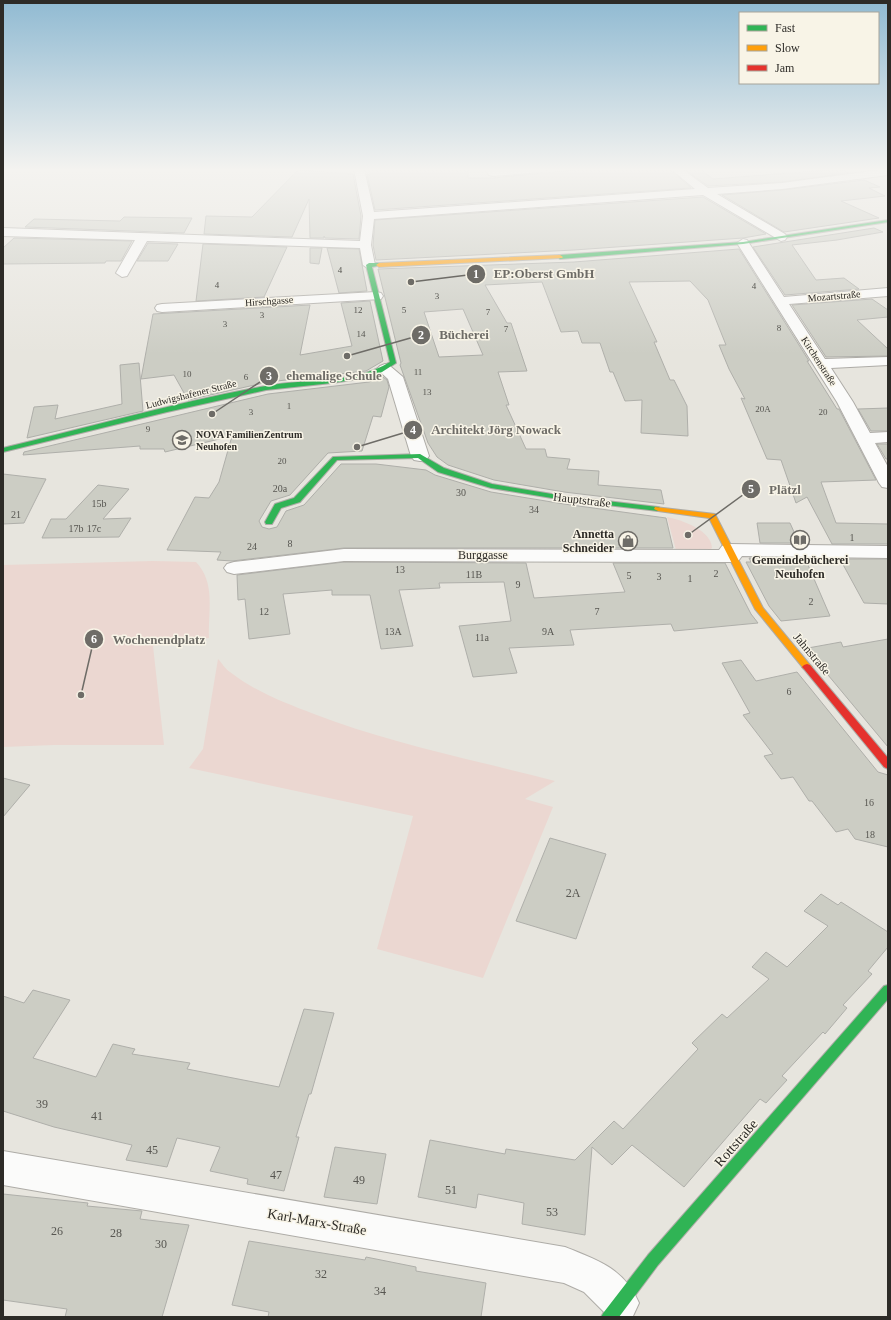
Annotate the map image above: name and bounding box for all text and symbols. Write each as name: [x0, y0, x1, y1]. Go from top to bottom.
legend: [739, 12, 879, 84]
text: Fast: [775, 21, 796, 35]
text: Slow: [775, 41, 800, 55]
text: Jam: [775, 61, 795, 75]
callout: EP:Oberst GmbH: [466, 261, 603, 286]
house number: 4: [338, 265, 343, 275]
text: EP:Oberst GmbH: [494, 266, 594, 281]
text: 1: [473, 267, 479, 281]
house number: 4: [215, 280, 220, 290]
house number: 4: [752, 281, 757, 291]
street label: Mozartstraße: [807, 288, 861, 304]
house number: 3: [435, 291, 440, 301]
street label: Hirschgasse: [245, 294, 294, 308]
house number: 12: [354, 305, 363, 315]
house number: 5: [402, 305, 407, 315]
house number: 7: [486, 307, 491, 317]
house number: 3: [260, 310, 265, 320]
house number: 3: [223, 319, 228, 329]
callout: Bücherei: [411, 322, 497, 347]
house number: 8: [777, 323, 782, 333]
house number: 7: [504, 324, 509, 334]
text: Bücherei: [439, 327, 489, 342]
text: 2: [418, 328, 424, 342]
house number: 14: [357, 329, 366, 339]
street label: Kirchenstraße: [799, 334, 839, 388]
callout: ehemalige Schule: [259, 363, 390, 388]
house number: 11: [414, 367, 422, 377]
text: ehemalige Schule: [286, 368, 382, 383]
house number: 10: [183, 369, 192, 379]
text: 3: [266, 369, 272, 383]
house number: 6: [244, 372, 249, 382]
street label: Ludwigshafener Straße: [145, 377, 238, 411]
house number: 13: [423, 387, 432, 397]
house number: 1: [287, 401, 291, 411]
house number: 20A: [755, 404, 771, 414]
house number: 3: [249, 407, 254, 417]
house number: 20: [819, 407, 828, 417]
callout: Architekt Jörg Nowack: [403, 417, 569, 442]
text: Architekt Jörg Nowack: [431, 422, 562, 437]
text: 4: [410, 423, 416, 437]
house number: 9: [146, 424, 151, 434]
school or university icon: NOVA FamilienZentrum Neuhofen: [171, 429, 193, 451]
place label: NOVA FamilienZentrum Neuhofen: [196, 429, 303, 452]
house number: 20: [278, 456, 287, 466]
callout: Plätzl: [741, 477, 809, 502]
text: 5: [748, 482, 754, 496]
text: Plätzl: [769, 482, 801, 497]
house number: 20a: [273, 483, 288, 494]
house number: 30: [456, 487, 466, 498]
street label: Hauptstraße: [552, 490, 612, 510]
house number: 15b: [92, 498, 107, 509]
house number: 34: [529, 504, 539, 515]
house number: 21: [11, 509, 21, 520]
house number: 17b: [69, 523, 84, 534]
house number: 17c: [87, 523, 102, 534]
place label: Annetta Schneider: [563, 527, 615, 555]
library icon: Gemeindebücherei Neuhofen: [789, 529, 811, 551]
shop icon: Annetta Schneider: [617, 530, 639, 552]
house number: 1: [850, 532, 855, 543]
house number: 8: [288, 538, 293, 549]
house number: 24: [247, 541, 257, 552]
street label: Burggasse: [458, 548, 508, 562]
place label: Gemeindebücherei Neuhofen: [752, 553, 849, 581]
house number: 13: [395, 564, 405, 575]
house number: 2: [714, 568, 719, 579]
house number: 11B: [466, 569, 482, 580]
house number: 5: [627, 570, 632, 581]
house number: 3: [657, 571, 662, 582]
house number: 1: [688, 573, 693, 584]
house number: 9: [516, 579, 521, 590]
house number: 2: [809, 596, 814, 607]
house number: 12: [259, 606, 269, 617]
house number: 7: [595, 606, 600, 617]
house number: 13A: [384, 626, 402, 637]
house number: 9A: [542, 626, 555, 637]
callout: Wochenendplatz: [84, 627, 213, 652]
street label: Jahnstraße: [790, 630, 834, 678]
text: 6: [91, 632, 97, 646]
text: Wochenendplatz: [113, 632, 205, 647]
house number: 11a: [475, 632, 490, 643]
house number: 6: [787, 686, 792, 697]
house number: 16: [864, 797, 874, 808]
house number: 18: [865, 829, 875, 840]
house number: 2A: [566, 886, 581, 900]
house number: 39: [36, 1097, 48, 1111]
house number: 41: [91, 1109, 103, 1123]
street label: Rottstraße: [711, 1116, 761, 1170]
house number: 45: [146, 1143, 158, 1157]
house number: 47: [270, 1168, 282, 1182]
house number: 49: [353, 1173, 365, 1187]
house number: 51: [445, 1183, 457, 1197]
house number: 53: [546, 1205, 558, 1219]
street label: Karl-Marx-Straße: [266, 1206, 368, 1238]
house number: 26: [51, 1224, 63, 1238]
house number: 28: [110, 1226, 122, 1240]
house number: 30: [155, 1237, 167, 1251]
house number: 32: [315, 1267, 327, 1281]
house number: 34: [374, 1284, 386, 1298]

